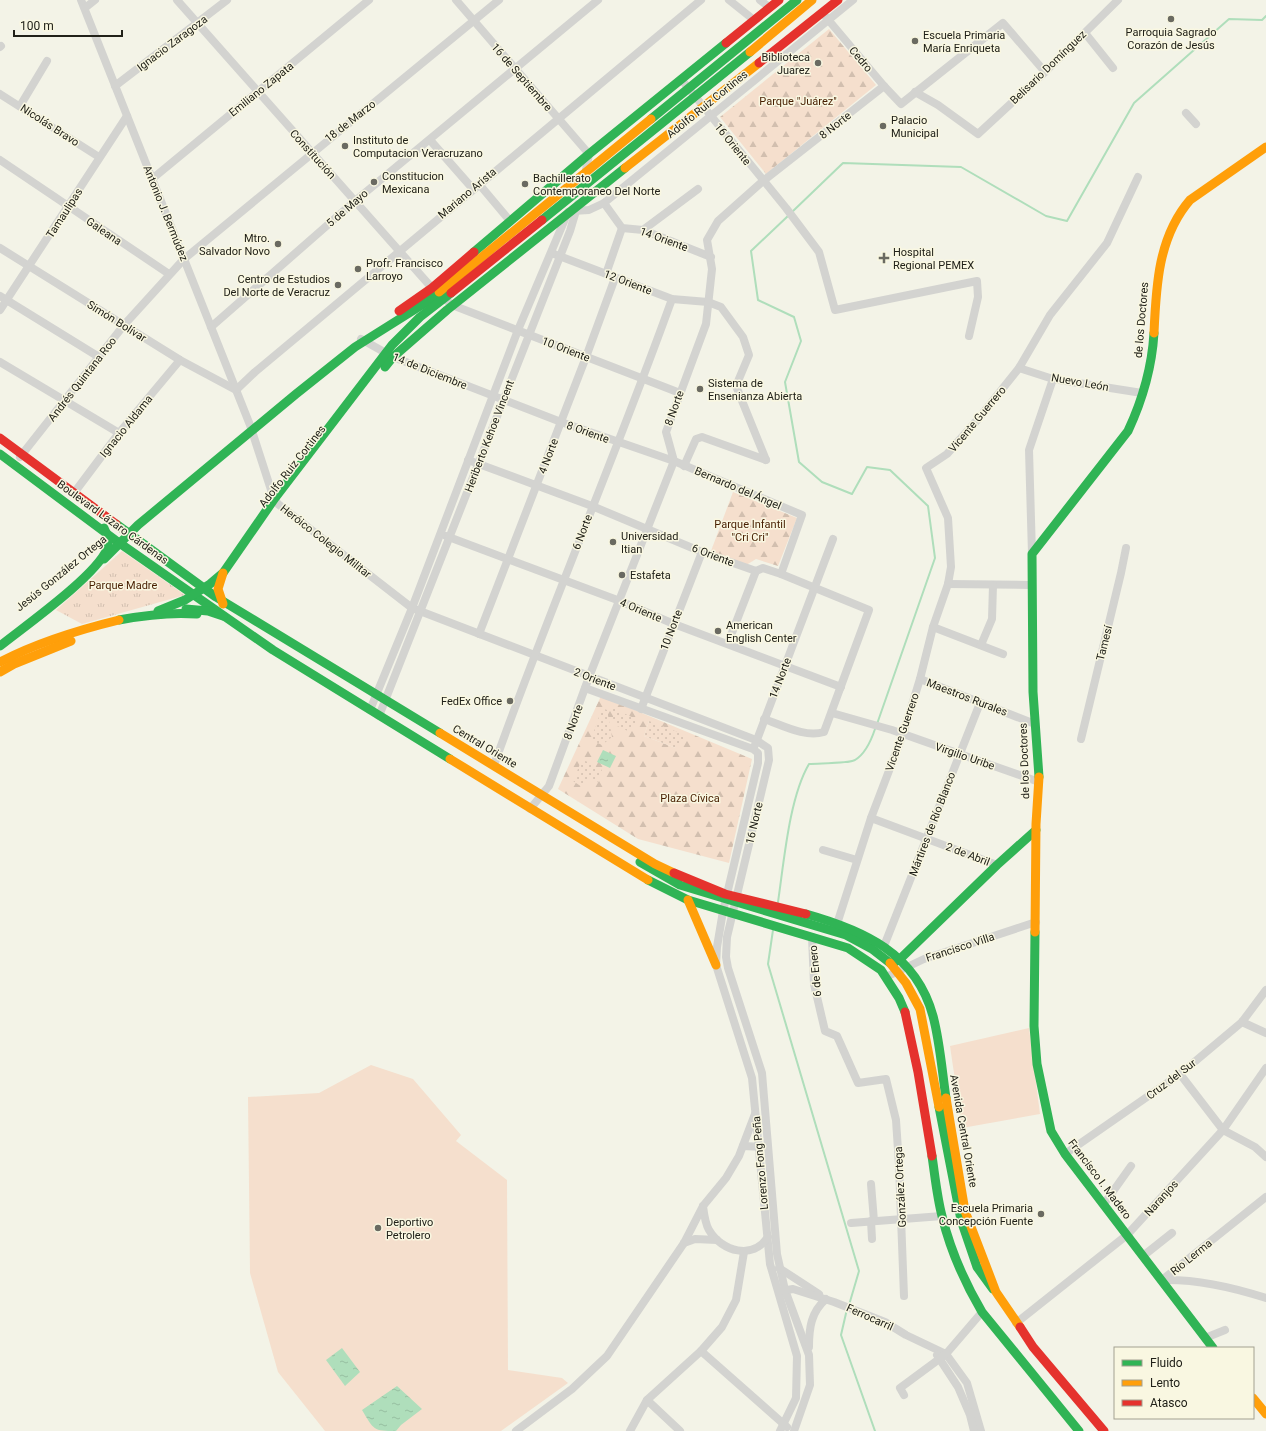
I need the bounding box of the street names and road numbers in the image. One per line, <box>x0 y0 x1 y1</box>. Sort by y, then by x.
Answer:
street label: Ignacio Zaragoza <box>135 13 210 74</box>
street label: Belisario Domínguez <box>1008 27 1089 107</box>
street label: 16 de Septiembre <box>489 41 555 114</box>
street label: Cedro <box>846 44 875 75</box>
street label: Emiliano Zapata <box>226 59 296 119</box>
street label: Adolfo Ruiz Cortines <box>664 68 751 141</box>
street label: 18 de Marzo <box>322 98 378 145</box>
street label: Nicolás Bravo <box>18 102 82 149</box>
street label: 8 Norte <box>817 109 854 142</box>
street label: 16 Oriente <box>712 121 754 168</box>
street label: Constitución <box>287 127 338 182</box>
street label: Antonio J. Bermúdez <box>140 163 191 263</box>
street label: Mariano Arista <box>436 165 499 221</box>
street label: Tamaulipas <box>43 186 86 241</box>
street label: 5 de Mayo <box>324 187 371 230</box>
street label: Galeana <box>83 215 124 248</box>
street label: 14 Oriente <box>638 225 690 254</box>
street label: 12 Oriente <box>602 267 654 298</box>
street label: de los Doctores <box>1132 281 1151 359</box>
street label: Simón Bolívar <box>85 298 149 345</box>
street label: 10 Oriente <box>540 334 592 365</box>
street label: Andrés Quintana Roo <box>45 335 119 424</box>
street label: 14 de Diciembre <box>391 351 469 392</box>
street label: Nuevo León <box>1050 371 1110 394</box>
street label: Heriberto Kehoe Vincent <box>462 378 517 494</box>
street label: Vicente Guerrero <box>946 384 1009 455</box>
street label: 8 Norte <box>662 389 687 428</box>
street label: Ignacio Aldama <box>97 393 155 460</box>
street label: 8 Oriente <box>565 419 611 446</box>
street label: Adolfo Ruiz Cortines <box>256 423 329 510</box>
street label: 4 Norte <box>536 437 561 476</box>
street label: Bernardo del Ángel <box>693 464 783 513</box>
street label: Boulevard Lázaro Cárdenas <box>55 478 171 567</box>
street label: Heróico Colegio Militar <box>278 502 374 581</box>
street label: 6 Norte <box>570 513 595 552</box>
street label: Jesús González Ortega <box>13 533 109 614</box>
street label: 6 Oriente <box>690 541 736 570</box>
street label: 4 Oriente <box>618 596 664 625</box>
street label: 10 Norte <box>658 608 685 652</box>
street label: Tamesí <box>1094 623 1115 662</box>
street label: 14 Norte <box>767 656 794 700</box>
street label: 2 Oriente <box>572 665 618 694</box>
street label: Maestros Rurales <box>925 676 1009 719</box>
street label: Vicente Guerrero <box>883 691 922 773</box>
street label: 8 Norte <box>561 703 586 742</box>
street label: Central Oriente <box>450 722 519 771</box>
street label: de los Doctores <box>1017 722 1032 799</box>
street label: Virgilio Uribe <box>933 740 996 773</box>
street label: Mártires de Río Blanco <box>907 770 958 878</box>
street label: 16 Norte <box>743 801 766 845</box>
street label: 2 de Abril <box>944 840 992 869</box>
street label: Francisco Villa <box>924 930 996 965</box>
street label: 6 de Enero <box>807 945 824 997</box>
street label: Cruz del Sur <box>1144 1056 1199 1102</box>
street label: Avenida Central Oriente <box>947 1074 980 1189</box>
street label: Lorenzo Fong Peña <box>750 1116 771 1210</box>
street label: Francisco I. Madero <box>1065 1137 1134 1222</box>
street label: González Ortega <box>892 1146 909 1228</box>
street label: Naranjos <box>1142 1177 1181 1219</box>
street label: Río Lerma <box>1168 1237 1215 1278</box>
street label: Ferrocarril <box>844 1301 895 1334</box>

